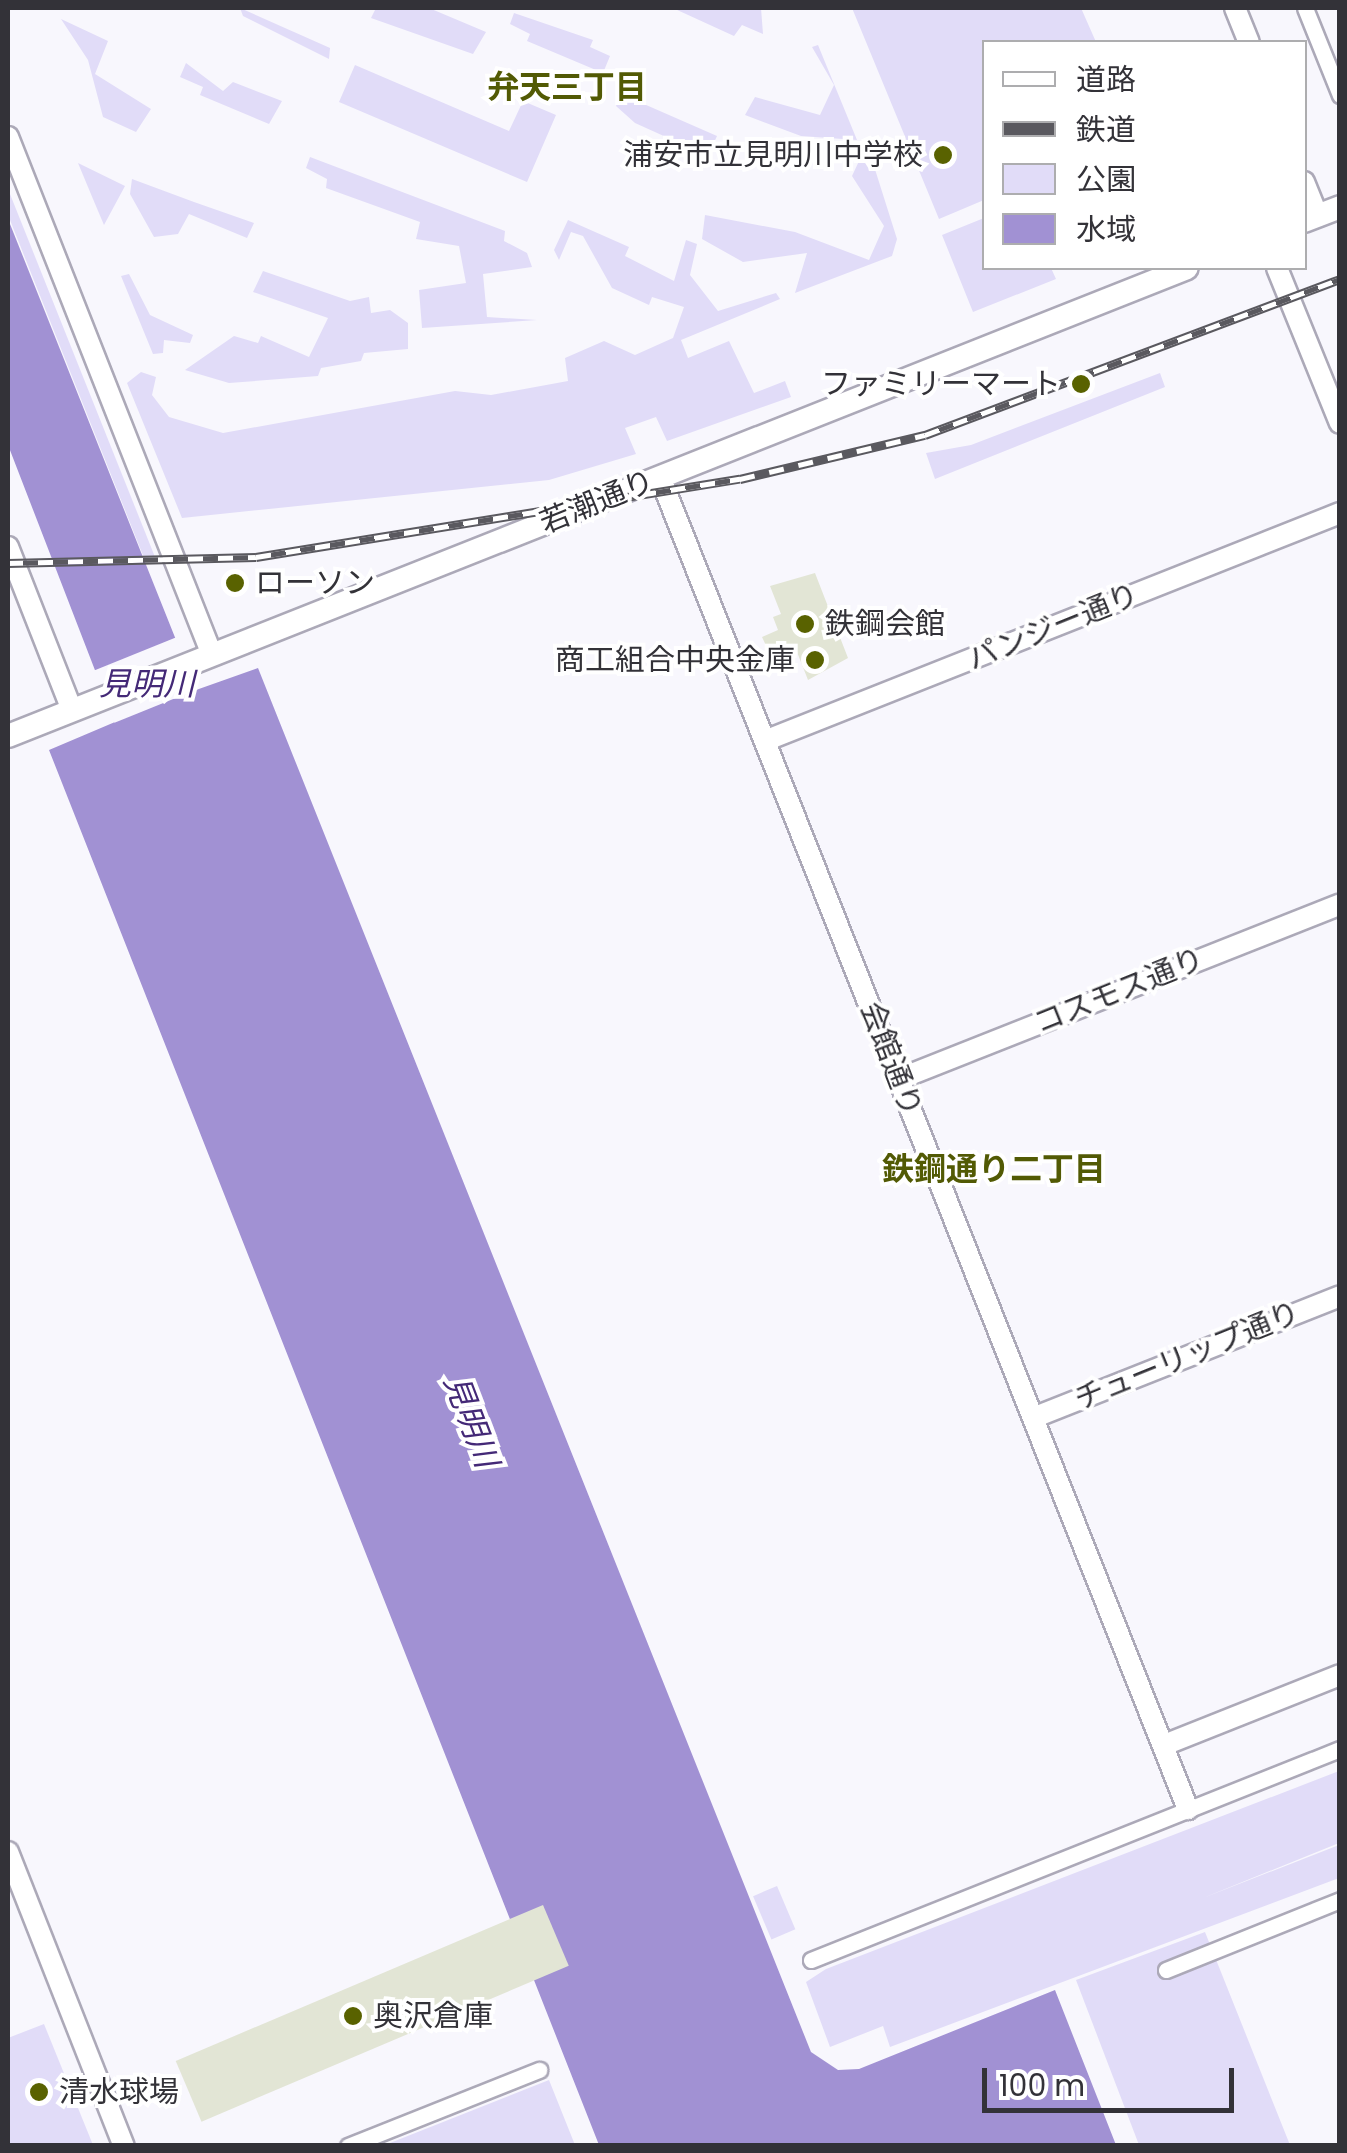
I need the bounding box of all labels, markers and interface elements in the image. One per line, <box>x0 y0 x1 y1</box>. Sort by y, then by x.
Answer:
legend <box>982 40 1307 270</box>
text: 道路 <box>1076 58 1136 101</box>
district label: 弁天三丁目 <box>487 68 647 106</box>
text: 鉄道 <box>1076 108 1136 151</box>
place label: 浦安市立見明川中学校 <box>623 137 923 173</box>
marker: 浦安市立見明川中学校 <box>932 144 954 166</box>
text: 公園 <box>1076 158 1136 201</box>
text: 水域 <box>1076 208 1136 251</box>
place label: ファミリーマート <box>821 366 1061 402</box>
marker: ファミリーマート <box>1070 373 1092 395</box>
street label: 若潮通り <box>535 463 659 541</box>
place label: ローソン <box>255 565 375 601</box>
marker: ローソン <box>224 572 246 594</box>
street label: パンジー通り <box>963 577 1143 677</box>
place label: 鉄鋼会館 <box>825 606 945 642</box>
marker: 鉄鋼会館 <box>794 613 816 635</box>
place label: 商工組合中央金庫 <box>555 642 795 678</box>
marker: 商工組合中央金庫 <box>804 649 826 671</box>
water label: 見明川 <box>99 665 195 703</box>
street label: コスモス通り <box>1029 941 1209 1041</box>
street label: 会館通り <box>853 997 929 1121</box>
district label: 鉄鋼通り二丁目 <box>882 1150 1106 1188</box>
street label: チューリップ通り <box>1069 1294 1305 1418</box>
water label: 見明川 <box>436 1369 506 1473</box>
place label: 奥沢倉庫 <box>373 1998 493 2034</box>
marker: 奥沢倉庫 <box>342 2005 364 2027</box>
scale bar <box>987 2048 1240 2110</box>
text: 100 m <box>999 2064 1085 2107</box>
place label: 清水球場 <box>59 2074 179 2110</box>
marker: 清水球場 <box>28 2081 50 2103</box>

